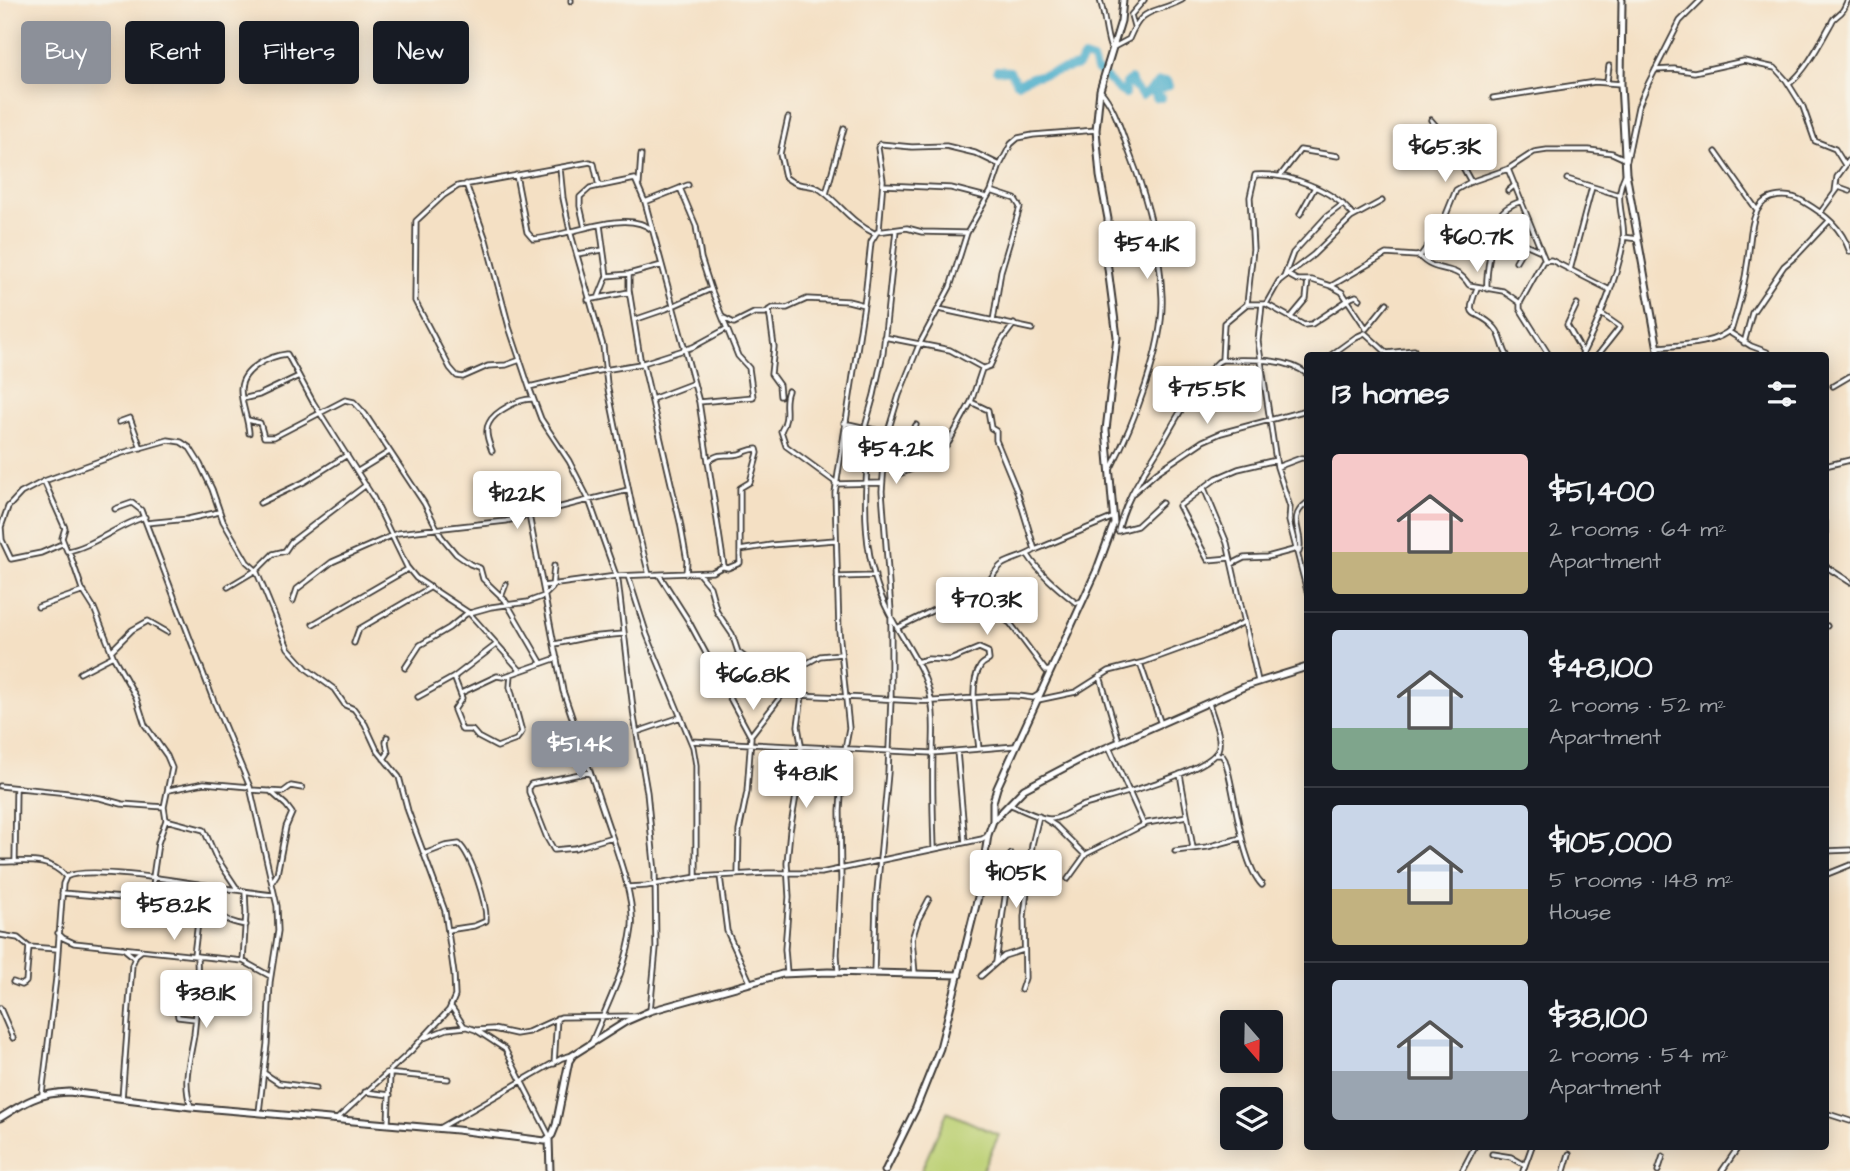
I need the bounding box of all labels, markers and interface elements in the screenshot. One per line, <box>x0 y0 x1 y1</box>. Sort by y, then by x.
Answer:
chip: Buy <box>21 21 111 84</box>
chip: Rent <box>125 21 225 84</box>
chip: Filters <box>239 21 359 84</box>
chip: New <box>373 21 469 84</box>
pin: $65.3K <box>1388 124 1502 184</box>
text: $65.3K <box>1409 131 1481 163</box>
pin: $60.7K <box>1420 215 1534 274</box>
text: $60.7K <box>1440 221 1514 253</box>
pin: $54.1K <box>1090 222 1204 281</box>
text: $54.1K <box>1115 228 1179 260</box>
pin: $75.5K <box>1150 366 1264 426</box>
text: $75.5K <box>1169 373 1245 405</box>
text: 13 homes <box>1332 373 1449 415</box>
icon: filters <box>1763 375 1801 413</box>
pin: $54.2K <box>839 426 953 486</box>
text: $54.2K <box>858 433 934 465</box>
text: $51,400 <box>1549 471 1654 513</box>
pin: $122K <box>468 472 566 531</box>
text: $122K <box>489 478 545 510</box>
icon: home <box>1388 482 1472 566</box>
text: 2 rooms · 64 m² <box>1549 513 1727 545</box>
text: Apartment <box>1549 545 1661 577</box>
pin: $70.3K <box>930 578 1044 637</box>
text: $70.3K <box>952 584 1022 616</box>
text: $48,100 <box>1549 647 1653 689</box>
pin: $66.8K <box>696 652 810 712</box>
icon: home <box>1388 658 1472 742</box>
text: $66.8K <box>716 659 790 691</box>
text: 2 rooms · 52 m² <box>1549 689 1726 721</box>
text: Apartment <box>1549 721 1661 753</box>
pin: $51.4K <box>523 722 637 781</box>
text: $51.4K <box>548 728 612 760</box>
pin: $48.1K <box>749 750 863 810</box>
text: $48.1K <box>774 757 838 789</box>
text: $105,000 <box>1549 822 1672 864</box>
icon: home <box>1388 833 1472 917</box>
pin: $105K <box>967 850 1065 910</box>
text: $105K <box>986 857 1046 889</box>
text: 5 rooms · 148 m² <box>1549 864 1733 896</box>
pin: $58.2K <box>117 883 231 942</box>
text: $58.2K <box>137 889 211 921</box>
text: House <box>1549 896 1612 928</box>
pin: $38.1K <box>149 970 263 1030</box>
text: $38.1K <box>176 977 236 1009</box>
text: $38,100 <box>1549 997 1647 1039</box>
icon: home <box>1388 1008 1472 1092</box>
north arrow <box>1220 1010 1283 1073</box>
map controls <box>1220 1010 1283 1150</box>
text: 2 rooms · 54 m² <box>1549 1039 1729 1071</box>
text: Apartment <box>1549 1071 1661 1103</box>
button: layers <box>1220 1087 1283 1150</box>

